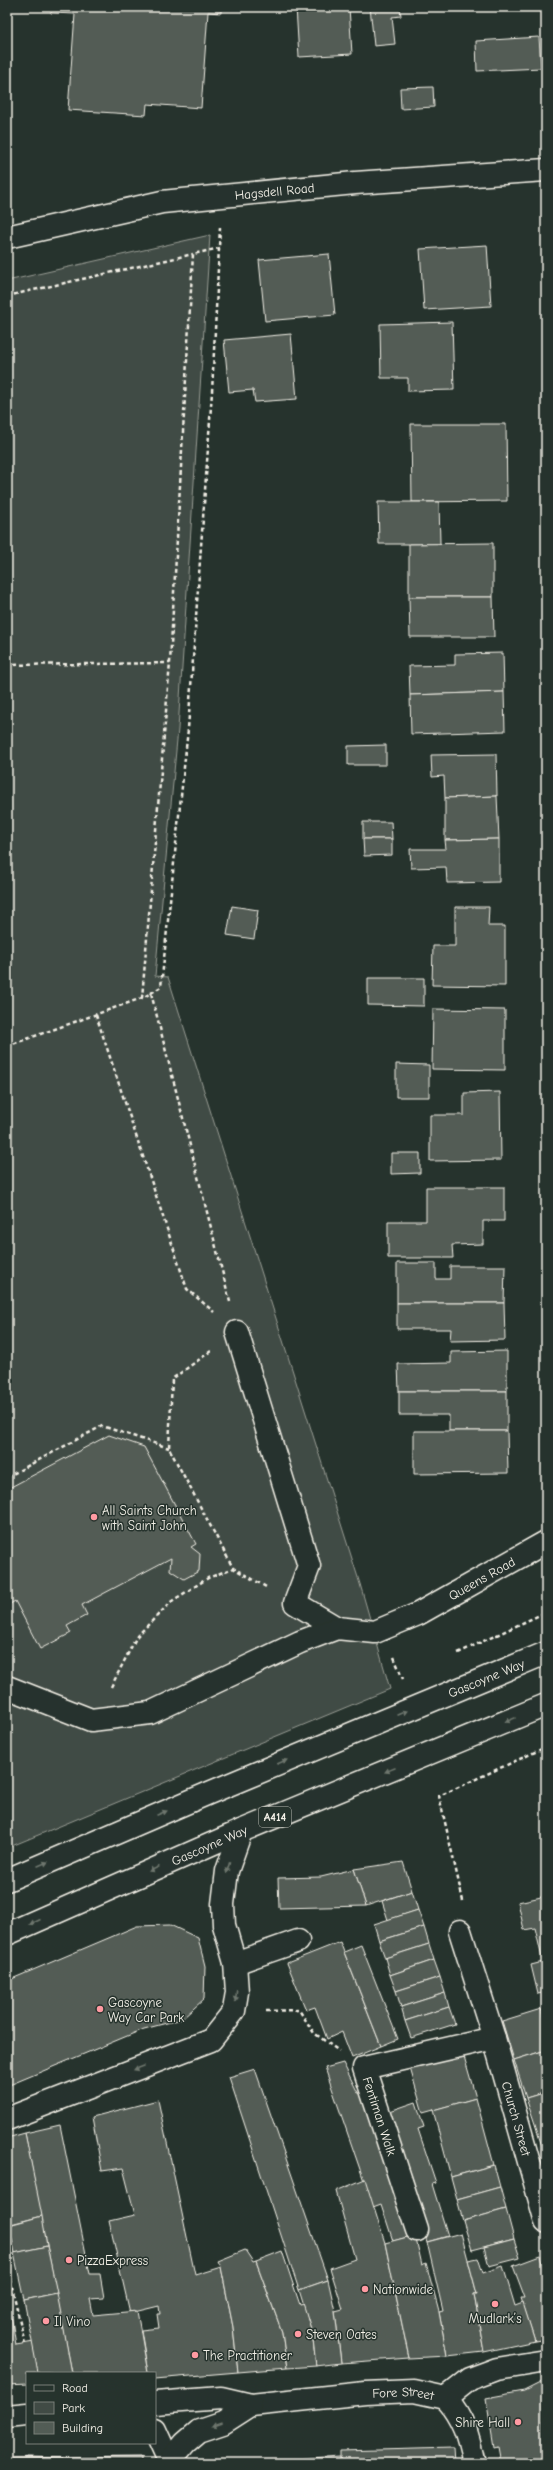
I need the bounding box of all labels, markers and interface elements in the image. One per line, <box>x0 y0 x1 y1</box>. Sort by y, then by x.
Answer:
street label: Hagsdell Road <box>234 180 315 203</box>
place label: All Saints Church with Saint John <box>102 1503 197 1533</box>
marker: All Saints Church with Saint John <box>89 1512 99 1522</box>
street label: Queens Road <box>446 1554 518 1603</box>
street label: Gascoyne Way <box>446 1656 527 1701</box>
one-way arrow <box>397 1709 409 1715</box>
one-way arrow <box>504 1717 515 1723</box>
one-way arrow <box>276 1759 288 1766</box>
one-way arrow <box>383 1767 395 1773</box>
road number: A414 <box>259 1807 291 1827</box>
one-way arrow <box>157 1810 168 1816</box>
street label: Gascoyne Way <box>169 1822 250 1869</box>
one-way arrow <box>37 1861 49 1867</box>
one-way arrow <box>225 1862 231 1874</box>
one-way arrow <box>148 1866 160 1872</box>
one-way arrow <box>29 1919 41 1925</box>
one-way arrow <box>233 1989 239 2002</box>
place label: Gascoyne Way Car Park <box>108 1995 185 2025</box>
marker: Gascoyne Way Car Park <box>95 2004 105 2014</box>
one-way arrow <box>132 2065 144 2071</box>
street label: Fentiman Walk <box>360 2075 400 2158</box>
street label: Church Street <box>499 2080 534 2159</box>
place label: PizzaExpress <box>77 2253 148 2268</box>
marker: PizzaExpress <box>64 2255 74 2265</box>
place label: Nationwide <box>373 2282 434 2297</box>
marker: Nationwide <box>360 2284 370 2294</box>
marker: Mudlark’s <box>490 2299 500 2309</box>
place label: Mudlark’s <box>468 2311 522 2326</box>
place label: Il Vino <box>54 2314 90 2329</box>
marker: Il Vino <box>41 2316 51 2326</box>
place label: Steven Oates <box>306 2327 377 2342</box>
marker: Steven Oates <box>293 2329 303 2339</box>
place label: The Practitioner <box>203 2348 293 2363</box>
marker: The Practitioner <box>190 2350 200 2360</box>
legend <box>26 2372 156 2444</box>
text: Road <box>62 2381 88 2395</box>
street label: Fore Street <box>372 2384 437 2403</box>
text: Park <box>62 2401 85 2415</box>
place label: Shire Hall <box>455 2415 510 2430</box>
marker: Shire Hall <box>513 2417 523 2427</box>
text: Building <box>62 2421 103 2435</box>
one-way arrow <box>211 2422 223 2428</box>

